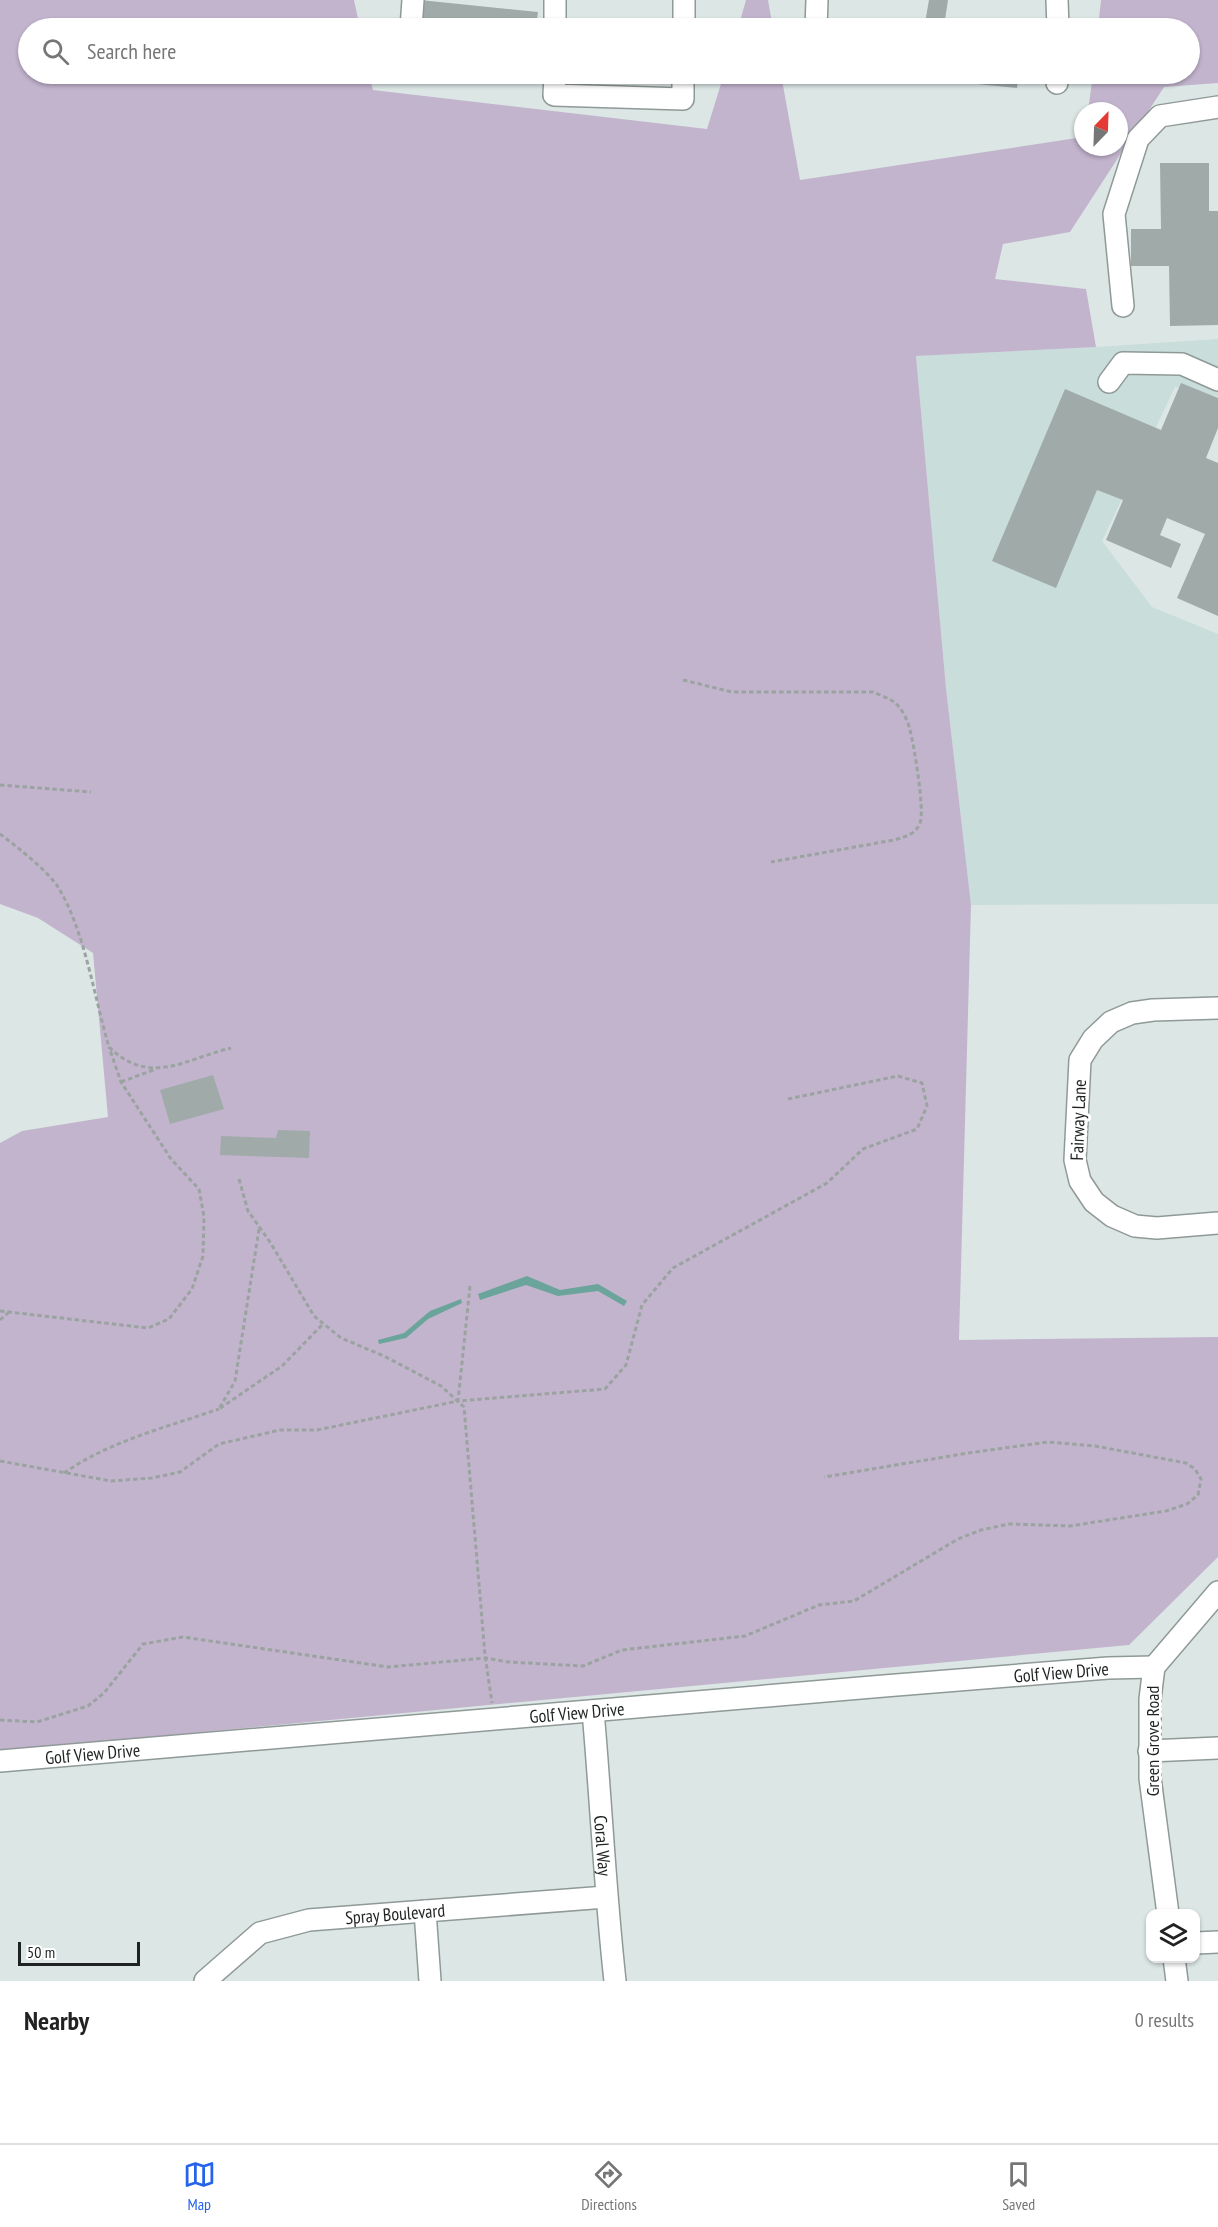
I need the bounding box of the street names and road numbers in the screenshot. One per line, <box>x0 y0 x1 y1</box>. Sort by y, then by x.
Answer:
street label: Fairway Lane <box>1065 1079 1091 1161</box>
street label: Golf View Drive <box>1013 1656 1110 1687</box>
street label: Green Grove Road <box>1141 1686 1164 1796</box>
street label: Golf View Drive <box>529 1697 625 1728</box>
street label: Golf View Drive <box>44 1738 141 1769</box>
street label: Coral Way <box>590 1814 617 1877</box>
street label: Spray Boulevard <box>344 1898 446 1929</box>

